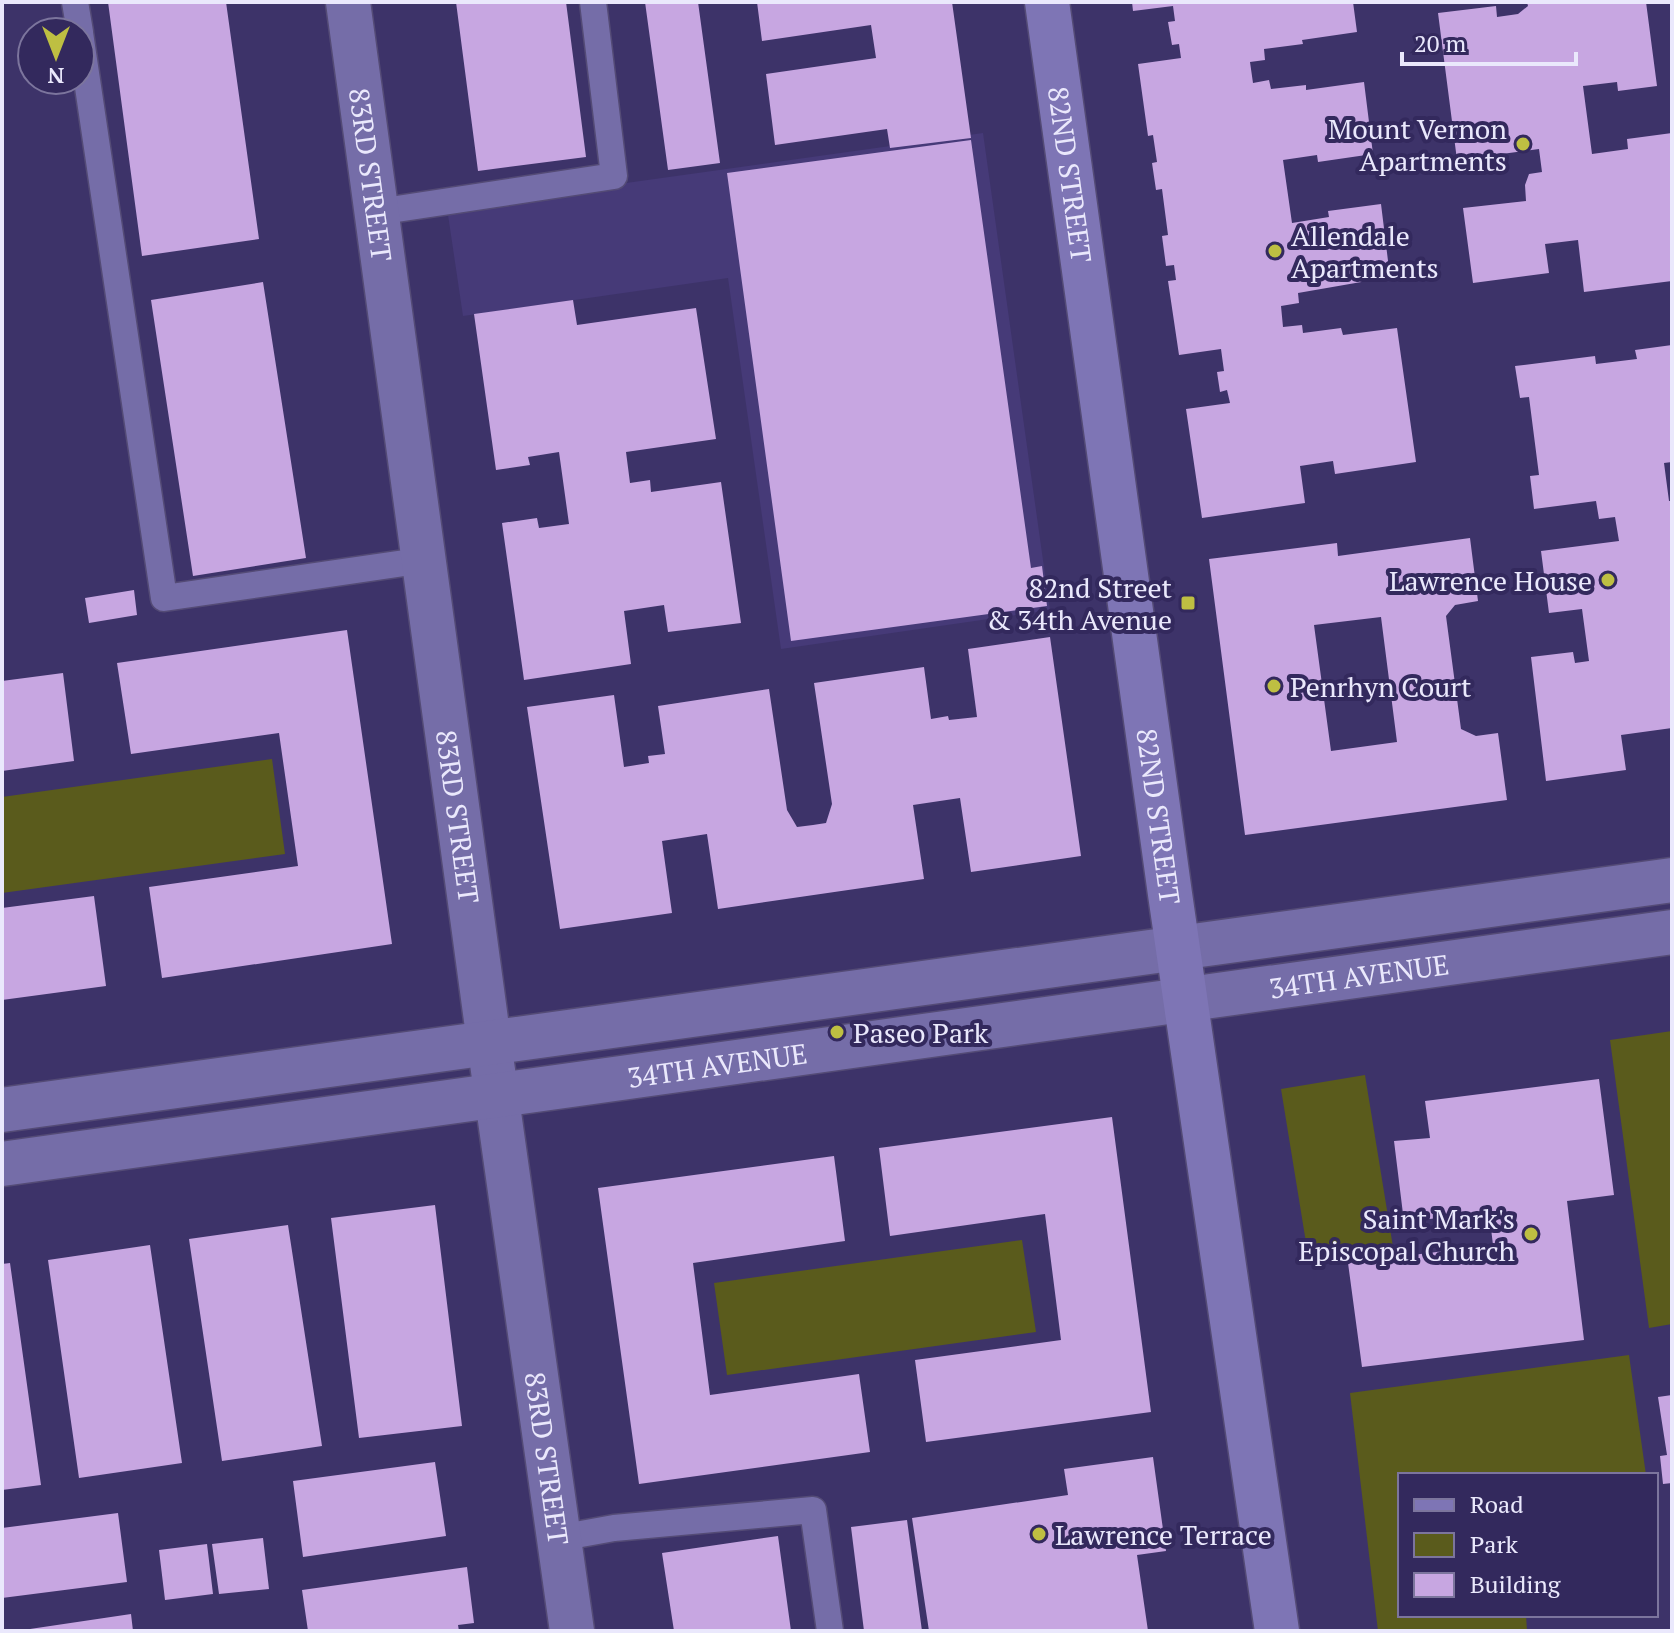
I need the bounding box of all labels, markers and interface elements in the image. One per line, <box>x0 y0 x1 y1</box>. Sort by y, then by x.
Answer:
north arrow <box>16 16 96 96</box>
scale bar <box>1402 16 1576 66</box>
text: 20 m <box>1414 27 1466 59</box>
text: N <box>47 62 64 91</box>
street label: 82ND STREET <box>1040 84 1101 265</box>
street label: 83RD STREET <box>341 85 401 263</box>
place label: Mount Vernon Apartments <box>1328 110 1507 179</box>
marker: Mount Vernon Apartments <box>1514 135 1532 153</box>
place label: Allendale Apartments <box>1291 217 1439 286</box>
marker: Allendale Apartments <box>1266 242 1284 260</box>
place label: Lawrence House <box>1389 562 1592 599</box>
place label: 82nd Street & 34th Avenue <box>986 569 1173 638</box>
marker: Lawrence House <box>1599 571 1617 589</box>
marker: 82nd Street & 34th Avenue <box>1179 594 1197 612</box>
place label: Penrhyn Court <box>1290 668 1472 705</box>
marker: Penrhyn Court <box>1265 677 1283 695</box>
street label: 82ND STREET <box>1129 726 1190 907</box>
street label: 83RD STREET <box>428 728 488 905</box>
street label: 34TH AVENUE <box>1267 945 1451 1006</box>
place label: Paseo Park <box>853 1014 989 1051</box>
marker: Paseo Park <box>828 1023 846 1041</box>
street label: 34TH AVENUE <box>625 1034 809 1095</box>
place label: Saint Mark's Episcopal Church <box>1298 1200 1515 1269</box>
marker: Saint Mark's Episcopal Church <box>1522 1225 1540 1243</box>
street label: 83RD STREET <box>517 1369 578 1547</box>
legend <box>1398 1473 1658 1617</box>
text: Road <box>1470 1488 1524 1520</box>
place label: Lawrence Terrace <box>1055 1516 1272 1553</box>
marker: Lawrence Terrace <box>1030 1525 1048 1543</box>
text: Park <box>1470 1528 1519 1560</box>
text: Building <box>1470 1568 1561 1600</box>

